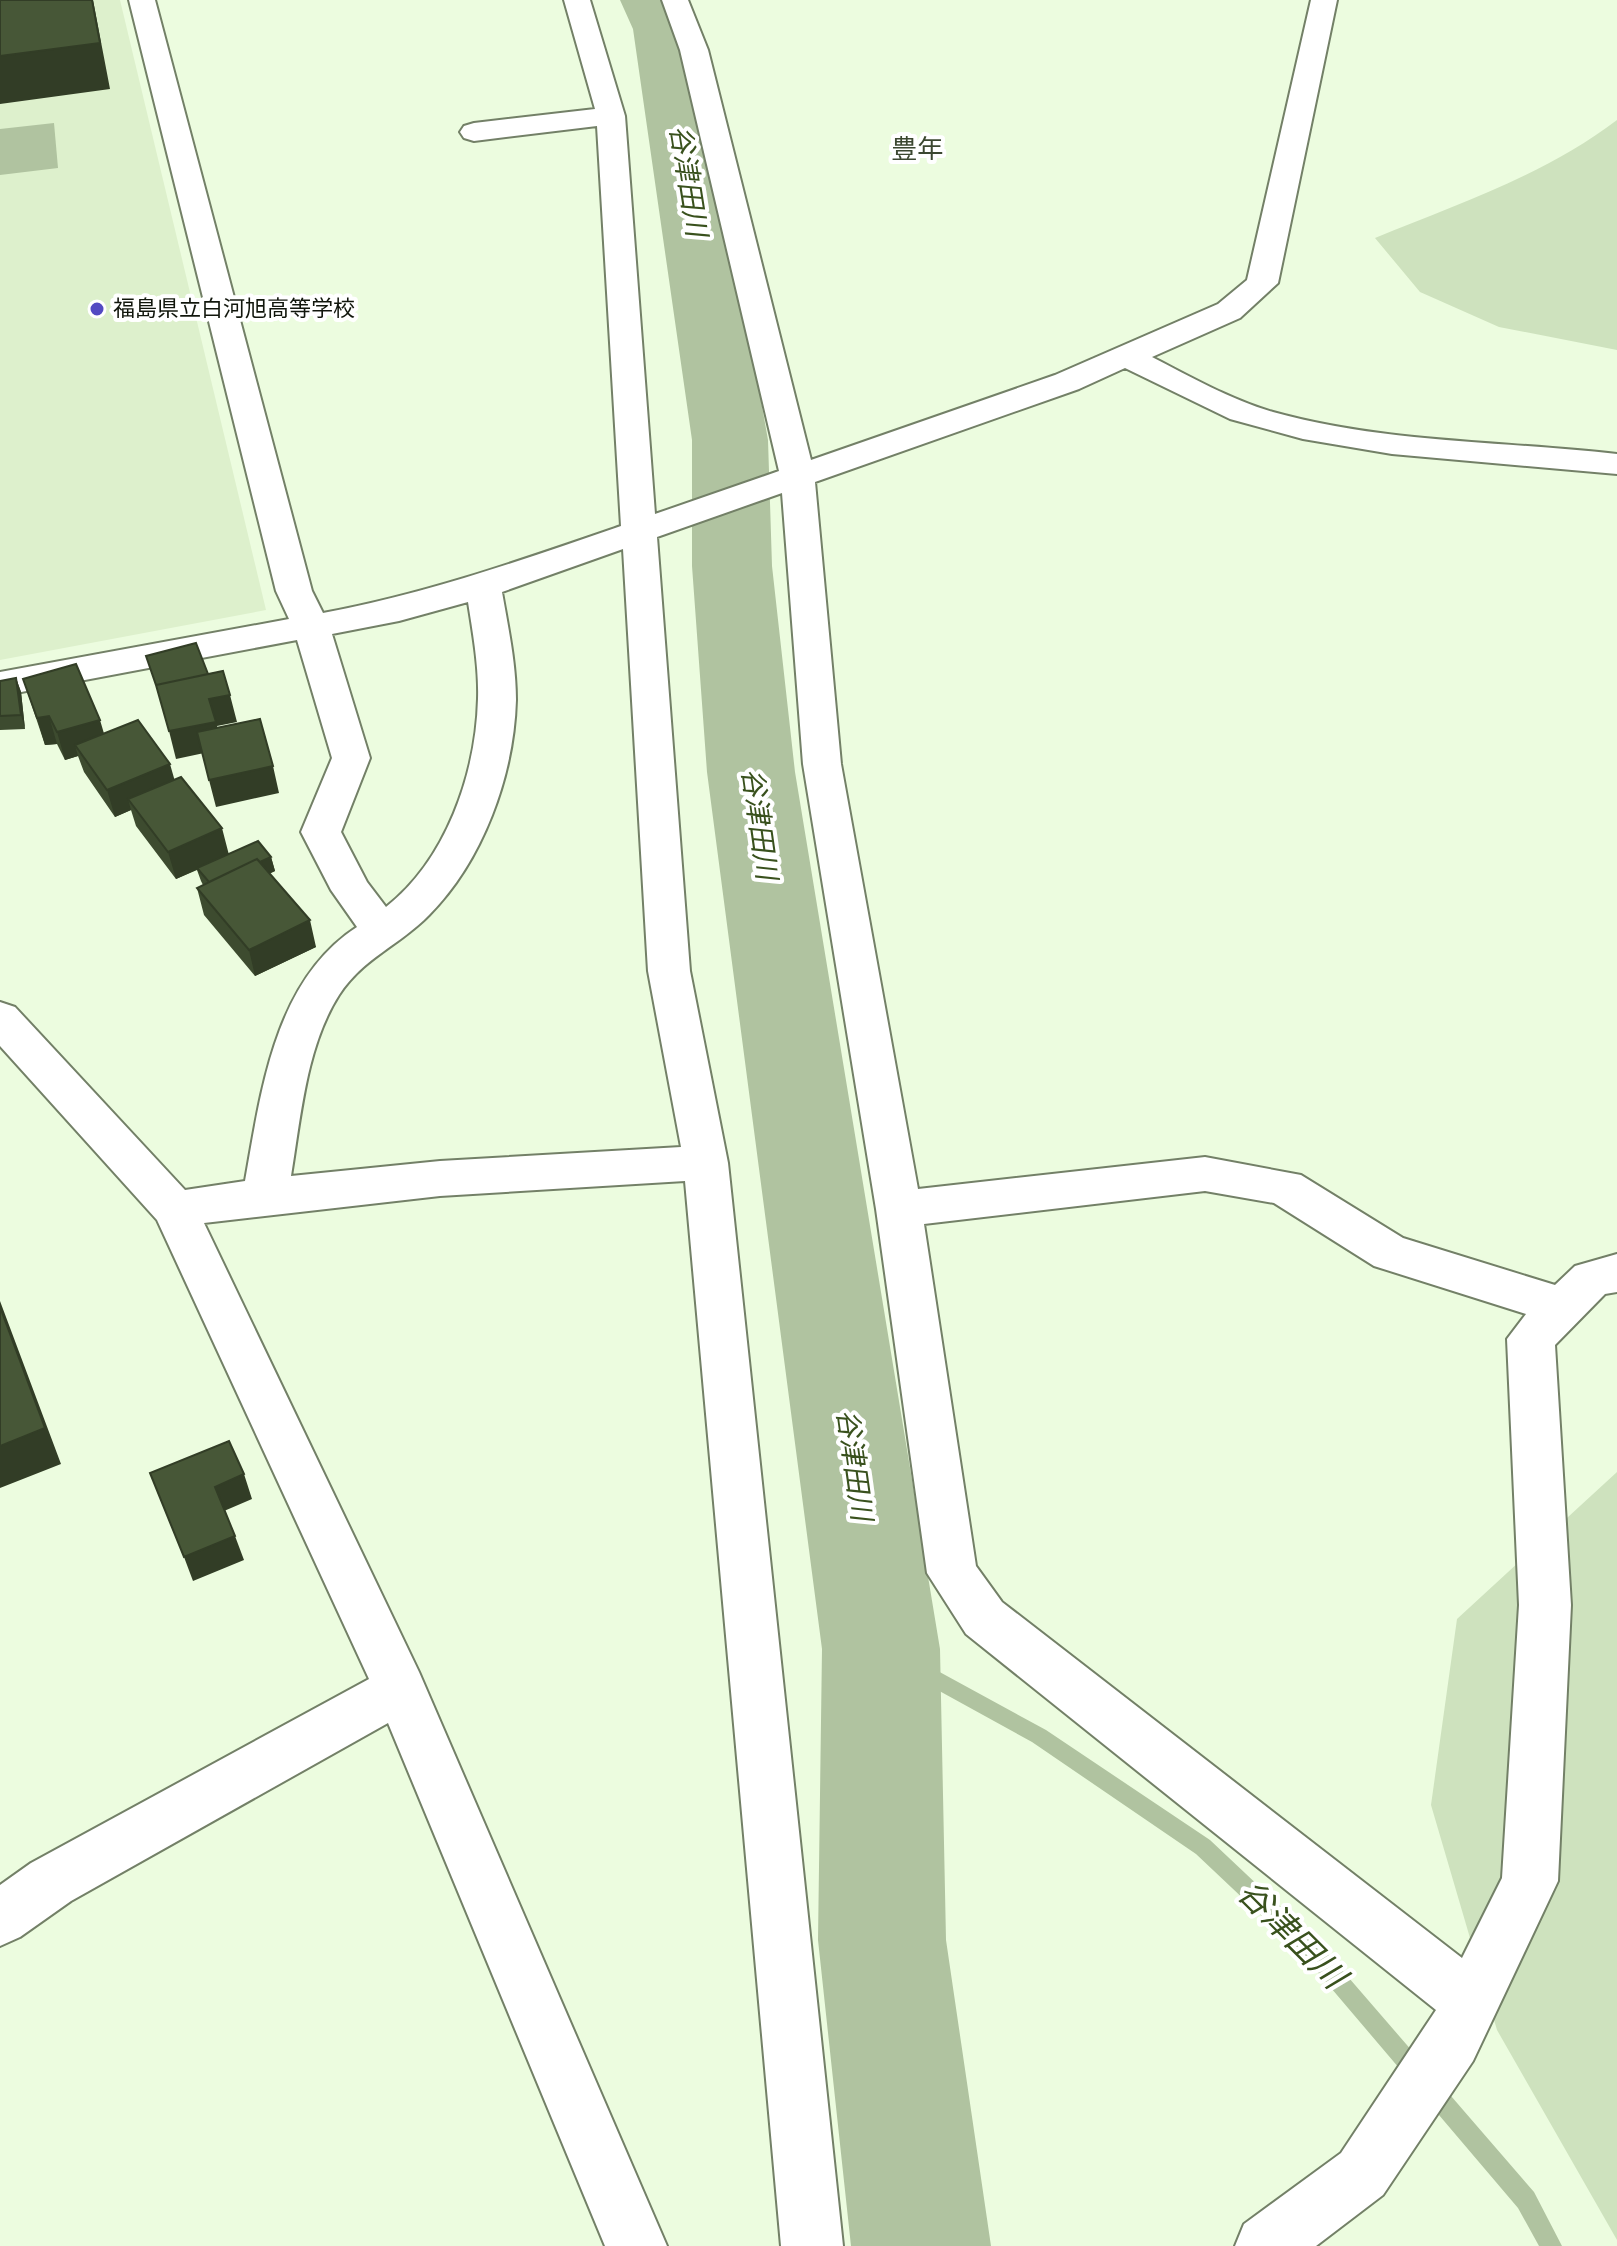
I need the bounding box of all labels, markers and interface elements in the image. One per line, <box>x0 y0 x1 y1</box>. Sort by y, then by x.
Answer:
water label: 谷津田川 <box>659 123 717 242</box>
district label: 豊年 <box>891 131 943 168</box>
place label: 福島県立白河旭高等学校 <box>113 293 355 325</box>
marker: 福島県立白河旭高等学校 <box>88 300 106 318</box>
water label: 谷津田川 <box>731 766 787 885</box>
water label: 谷津田川 <box>826 1407 882 1526</box>
water label: 谷津田川 <box>1226 1870 1359 2003</box>

